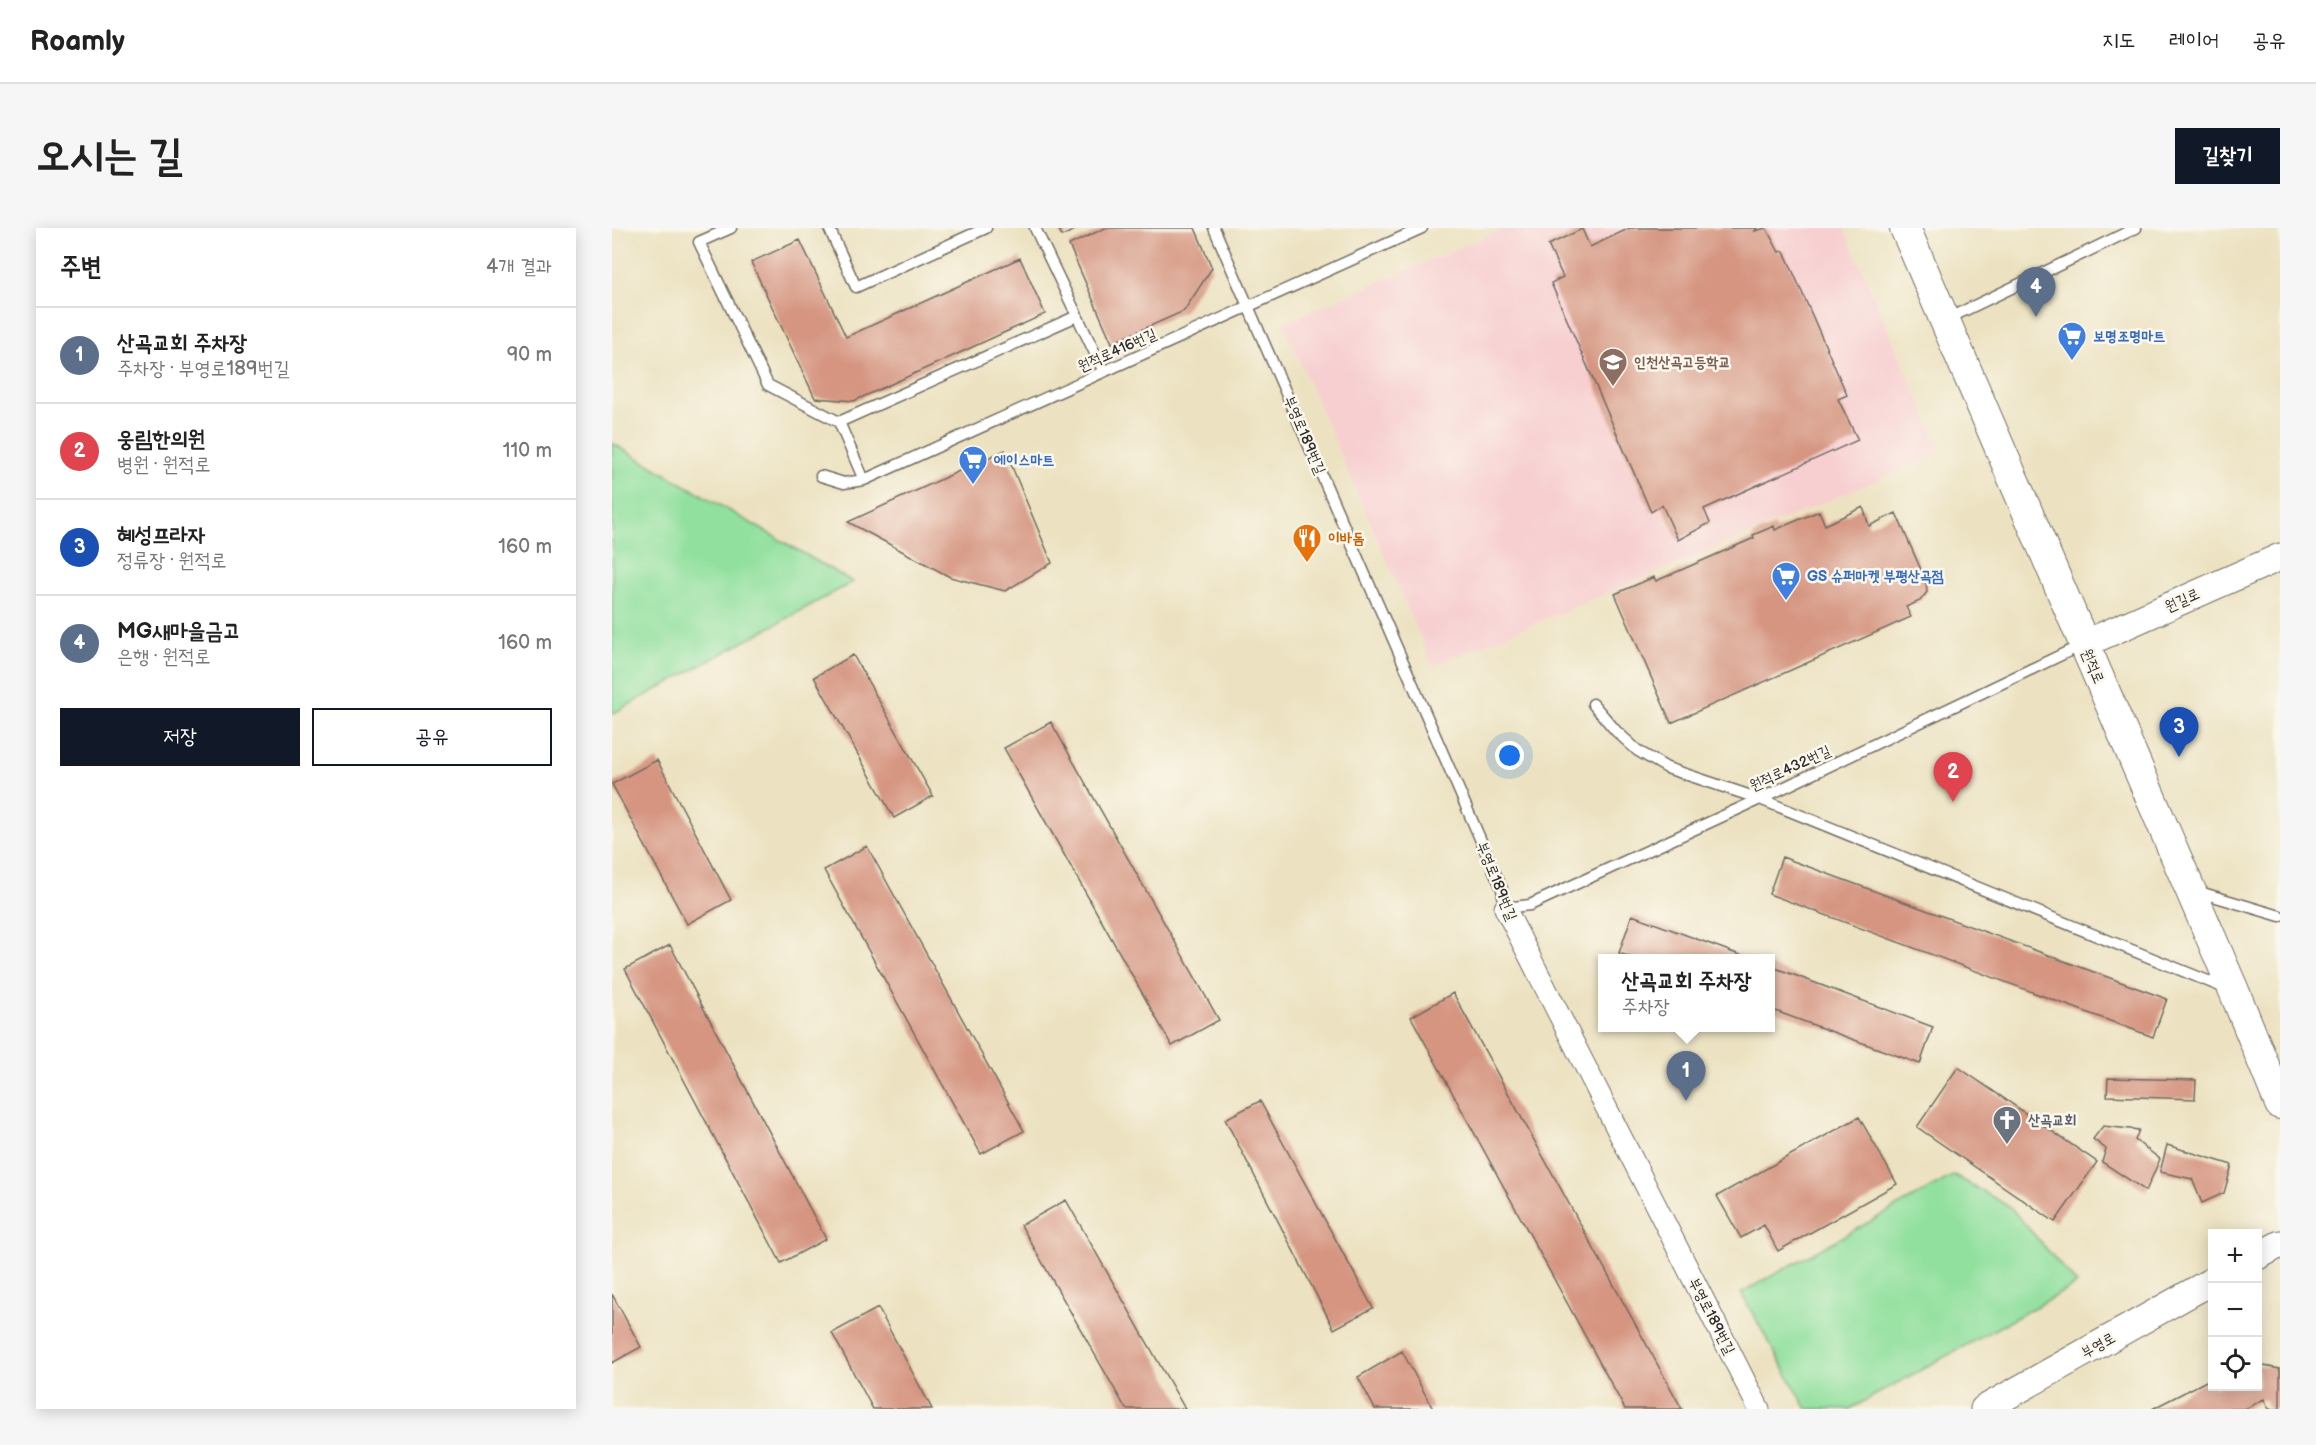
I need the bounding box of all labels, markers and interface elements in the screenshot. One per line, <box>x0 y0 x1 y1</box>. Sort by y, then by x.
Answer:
text: Roamly <box>30 25 125 58</box>
text: 지도 <box>2102 28 2136 53</box>
text: 레이어 <box>2169 28 2219 53</box>
text: 공유 <box>2252 28 2286 53</box>
button: 길찾기 <box>2175 128 2280 184</box>
text: 오시는 길 <box>36 131 183 182</box>
text: 주변 <box>60 252 102 283</box>
text: 4개 결과 <box>486 255 552 279</box>
pin: 4 <box>2016 268 2056 317</box>
supermarket icon: 보명조명마트 <box>2056 320 2088 362</box>
street label: 원적로416번길 <box>1075 325 1160 376</box>
place label: 보명조명마트 <box>2093 327 2165 346</box>
text: 산곡교회 주차장 <box>117 330 247 357</box>
text: 1 <box>75 343 84 367</box>
text: 90 m <box>507 343 552 367</box>
school or university icon: 인천산곡고등학교 <box>1597 346 1629 388</box>
place label: 인천산곡고등학교 <box>1634 353 1731 372</box>
text: 주차장 · 부영로189번길 <box>117 357 290 381</box>
street label: 부영로189번길 <box>1279 393 1330 477</box>
text: 웅림한의원 <box>117 426 206 453</box>
text: 2 <box>74 439 85 463</box>
text: 110 m <box>503 439 552 463</box>
supermarket icon: 에이스마트 <box>957 444 989 486</box>
place label: 에이스마트 <box>993 451 1054 470</box>
text: 병원 · 원적로 <box>117 453 211 477</box>
text: 혜성프라자 <box>117 522 206 549</box>
restaurant icon: 이바돔 <box>1291 522 1323 564</box>
place label: 이바돔 <box>1328 529 1364 548</box>
text: 3 <box>74 535 85 559</box>
text: 160 m <box>498 535 552 559</box>
text: 정류장 · 원적로 <box>117 549 227 573</box>
supermarket icon: GS 슈퍼마켓 부평산곡점 <box>1770 560 1802 602</box>
place label: GS 슈퍼마켓 부평산곡점 <box>1807 567 1944 586</box>
street label: 원길로 <box>2162 584 2203 617</box>
text: MG새마을금고 <box>117 618 241 645</box>
text: 4 <box>74 631 85 655</box>
text: 160 m <box>498 631 552 655</box>
text: 은행 · 원적로 <box>117 645 211 669</box>
street label: 원적로 <box>2077 646 2108 687</box>
button: 저장 <box>60 708 300 766</box>
button: 공유 <box>312 708 552 766</box>
pin: 3 <box>2160 708 2198 757</box>
your location <box>1495 741 1524 770</box>
street label: 원적로432번길 <box>1747 741 1834 796</box>
pin: 2 <box>1934 752 1972 802</box>
street label: 부영로189번길 <box>1472 839 1521 923</box>
popup <box>1598 954 1775 1032</box>
text: 산곡교회 주차장 <box>1622 968 1751 995</box>
text: 주차장 <box>1622 995 1670 1019</box>
pin: 1 <box>1666 1052 1706 1101</box>
church icon: 산곡교회 <box>1991 1104 2023 1146</box>
place label: 산곡교회 <box>2028 1111 2076 1130</box>
map controls <box>2208 1229 2262 1391</box>
button: + <box>2208 1229 2262 1283</box>
street label: 부영로189번길 <box>1684 1275 1739 1358</box>
button: − <box>2208 1283 2262 1337</box>
street label: 부영로 <box>2078 1328 2119 1363</box>
button: locate <box>2208 1337 2262 1391</box>

